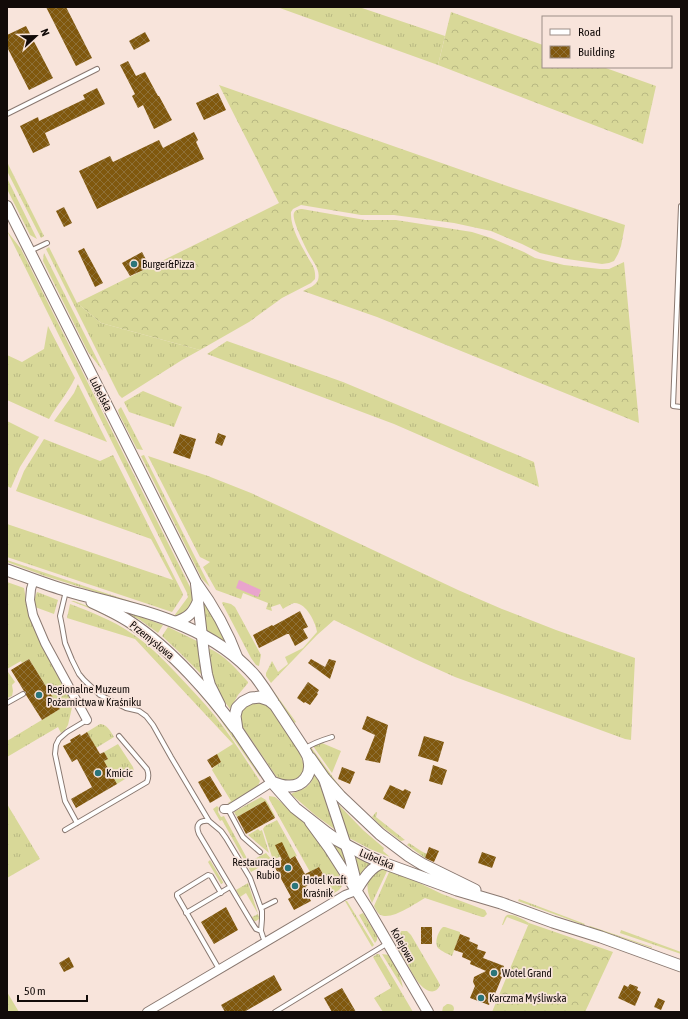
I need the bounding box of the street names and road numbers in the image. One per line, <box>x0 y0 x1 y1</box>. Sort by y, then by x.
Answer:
street label: Lubelska <box>87 375 115 413</box>
street label: Przemysłowa <box>128 619 176 661</box>
street label: Lubelska <box>358 846 396 872</box>
street label: Kolejowa <box>388 926 418 964</box>

